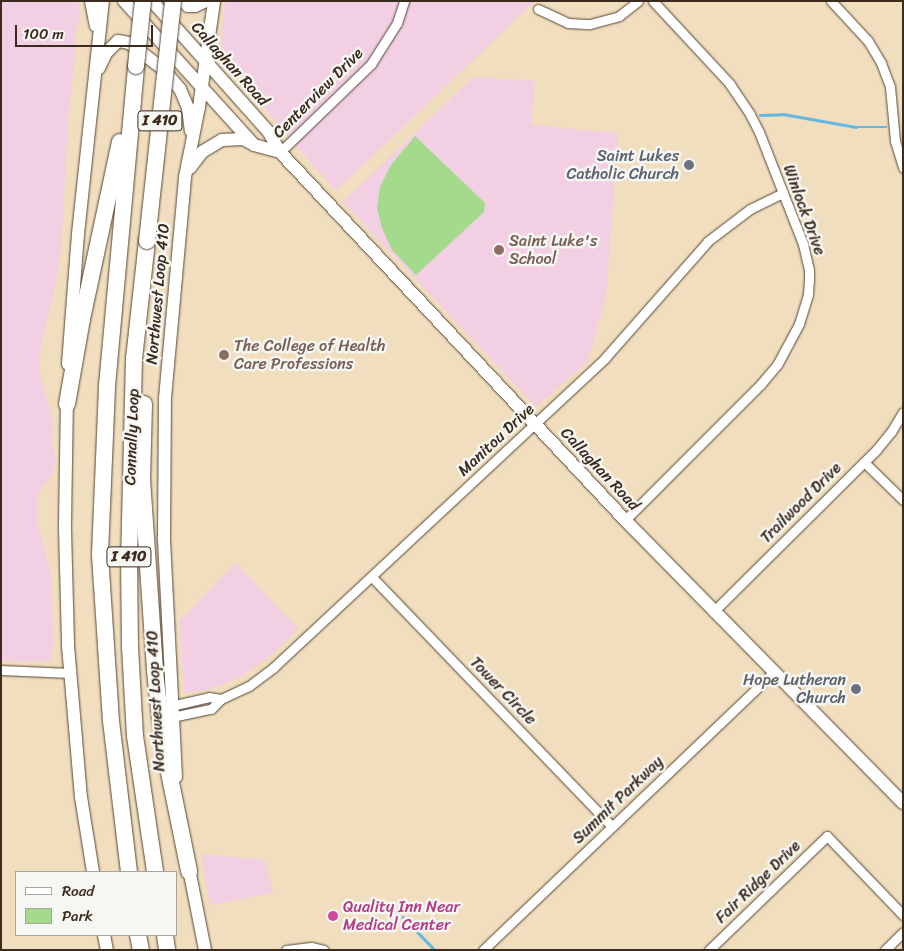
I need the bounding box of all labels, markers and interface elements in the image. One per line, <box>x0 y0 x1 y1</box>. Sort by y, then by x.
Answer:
scale bar <box>18 15 155 47</box>
street label: Callaghan Road <box>187 18 273 110</box>
text: 100 m <box>23 21 64 47</box>
street label: Centerview Drive <box>269 44 367 142</box>
road number: I 410 <box>136 108 184 134</box>
place label: Saint Lukes Catholic Church <box>566 146 679 184</box>
marker: Saint Lukes Catholic Church <box>683 159 695 171</box>
street label: Winlock Drive <box>779 162 829 258</box>
street label: Northwest Loop 410 <box>142 223 174 365</box>
place label: Saint Luke's School <box>509 231 597 269</box>
marker: Saint Luke's School <box>493 244 505 256</box>
place label: The College of Health Care Professions <box>234 336 386 374</box>
marker: The College of Health Care Professions <box>218 349 230 361</box>
street label: Connally Loop <box>121 388 143 486</box>
street label: Manitou Drive <box>454 400 538 480</box>
street label: Callaghan Road <box>557 423 643 515</box>
street label: Trailwood Drive <box>756 458 846 548</box>
road number: I 410 <box>105 544 153 570</box>
street label: Northwest Loop 410 <box>143 630 169 772</box>
street label: Tower Circle <box>466 653 540 729</box>
place label: Hope Lutheran Church <box>743 670 846 708</box>
marker: Hope Lutheran Church <box>850 683 862 695</box>
street label: Summit Parkway <box>569 752 667 848</box>
street label: Fair Ridge Drive <box>711 836 805 928</box>
legend <box>15 871 178 936</box>
text: Road <box>62 878 94 904</box>
place label: Quality Inn Near Medical Center <box>343 897 460 935</box>
text: Park <box>62 903 93 929</box>
marker: Quality Inn Near Medical Center <box>327 910 339 922</box>

